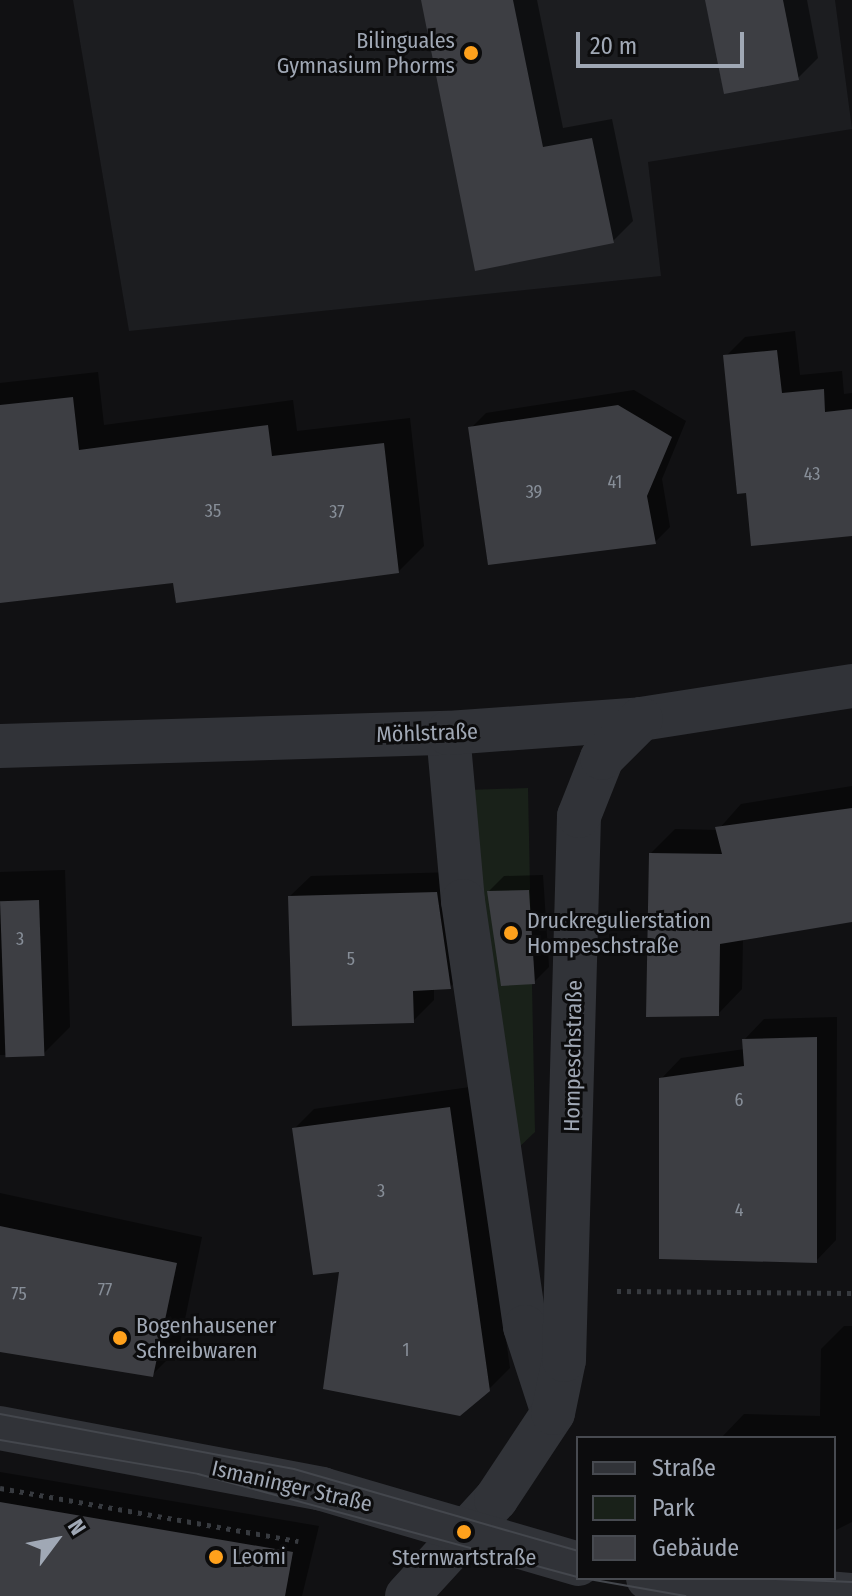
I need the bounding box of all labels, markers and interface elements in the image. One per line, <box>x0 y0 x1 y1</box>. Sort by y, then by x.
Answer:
scale bar <box>580 16 748 66</box>
place label: Bilinguales Gymnasium Phorms <box>277 27 455 78</box>
text: 20 m <box>590 32 637 60</box>
marker: Bilinguales Gymnasium Phorms <box>462 44 480 62</box>
house number: 43 <box>804 463 820 485</box>
house number: 41 <box>608 471 622 493</box>
house number: 39 <box>526 481 542 503</box>
house number: 35 <box>205 500 221 522</box>
house number: 37 <box>329 501 345 523</box>
street label: Möhlstraße <box>376 718 478 748</box>
place label: Druckregulierstation Hompeschstraße <box>527 907 711 958</box>
marker: Druckregulierstation Hompeschstraße <box>502 924 520 942</box>
house number: 3 <box>16 928 24 950</box>
house number: 5 <box>347 948 355 970</box>
street label: Hompeschstraße <box>558 980 588 1132</box>
house number: 6 <box>735 1089 743 1111</box>
house number: 3 <box>377 1180 385 1202</box>
house number: 4 <box>735 1199 743 1221</box>
house number: 77 <box>98 1279 112 1301</box>
house number: 75 <box>11 1283 27 1305</box>
place label: Bogenhausener Schreibwaren <box>136 1312 276 1364</box>
marker: Bogenhausener Schreibwaren <box>111 1329 129 1347</box>
house number: 1 <box>402 1339 410 1361</box>
legend <box>576 1436 836 1580</box>
text: Straße <box>652 1454 716 1482</box>
street label: Ismaninger Straße <box>209 1455 375 1517</box>
text: Park <box>652 1494 695 1522</box>
north arrow <box>16 1500 96 1580</box>
text: N <box>62 1514 92 1540</box>
marker: Sternwartstraße <box>455 1523 473 1541</box>
text: Gebäude <box>652 1534 739 1562</box>
place label: Leomi <box>232 1544 286 1570</box>
place label: Sternwartstraße <box>392 1545 536 1571</box>
marker: Leomi <box>207 1548 225 1566</box>

